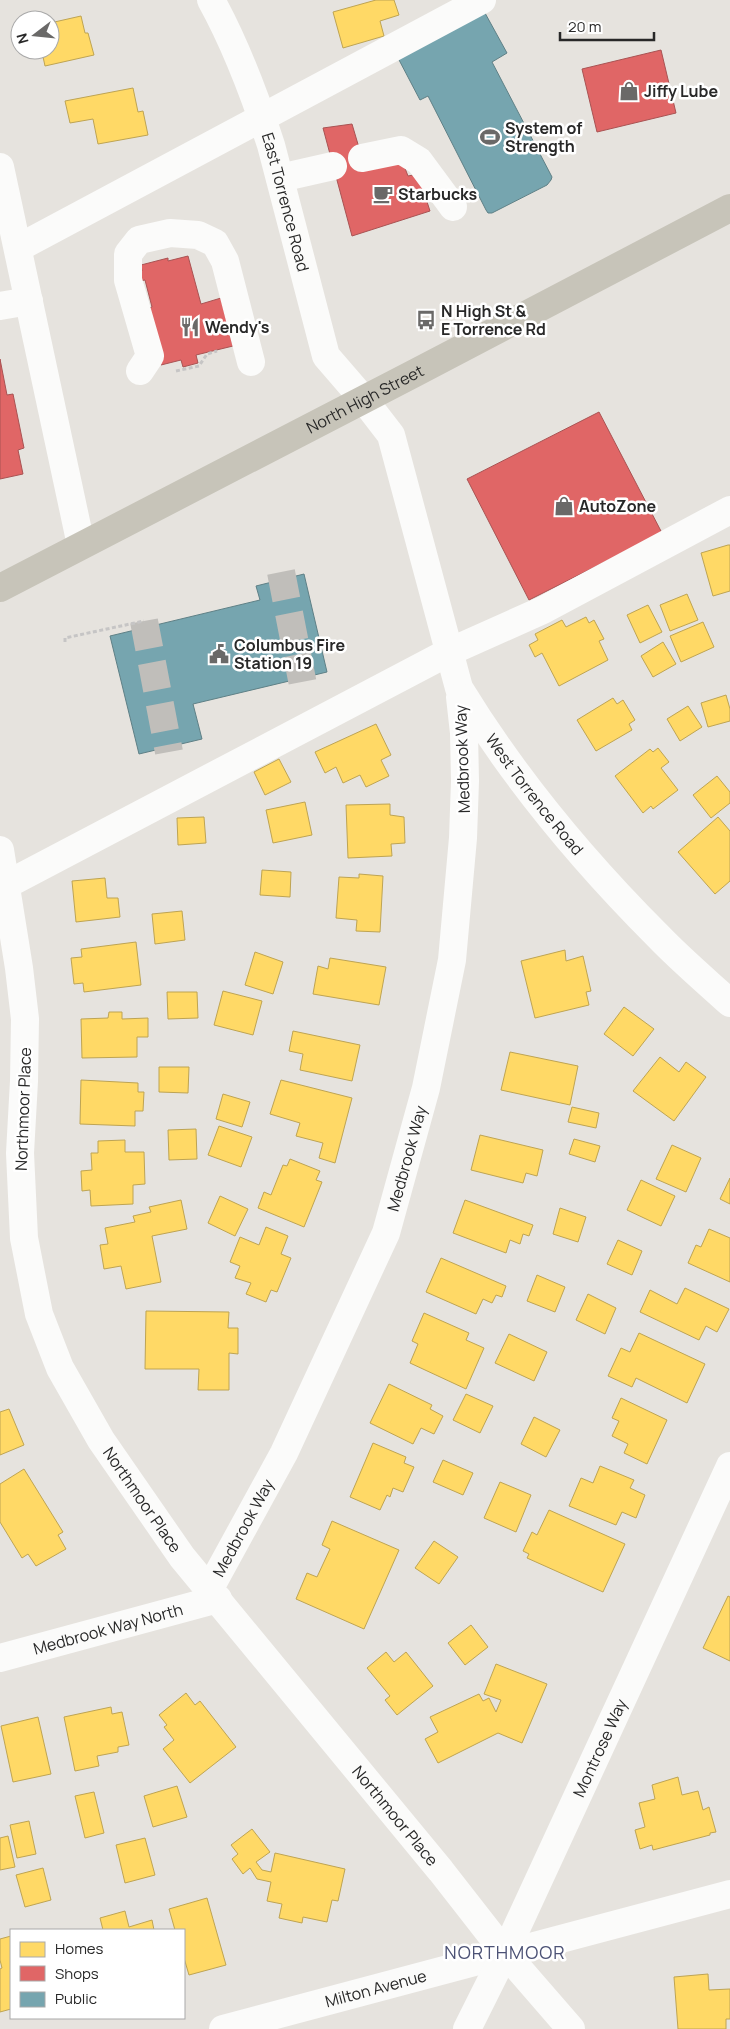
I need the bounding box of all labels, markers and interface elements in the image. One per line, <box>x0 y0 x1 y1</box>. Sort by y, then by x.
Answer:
north arrow <box>10 10 60 60</box>
scale bar <box>560 10 654 42</box>
text: 20 m <box>568 16 601 37</box>
text: N <box>12 31 33 46</box>
shop icon: Jiffy Lube <box>618 80 640 102</box>
place label: Jiffy Lube <box>644 80 718 102</box>
place label: System of Strength <box>505 117 582 157</box>
sports icon: System of Strength <box>479 126 501 148</box>
street label: East Torrence Road <box>257 130 315 274</box>
cafe icon: Starbucks <box>372 183 394 205</box>
place label: Starbucks <box>398 183 478 205</box>
place label: N High St & E Torrence Rd <box>441 300 546 340</box>
bus stop icon: N High St & E Torrence Rd <box>415 309 437 331</box>
restaurant icon: Wendy's <box>179 316 201 338</box>
place label: Wendy's <box>205 316 270 338</box>
street label: North High Street <box>302 359 427 438</box>
shop icon: AutoZone <box>553 495 575 517</box>
place label: AutoZone <box>579 495 656 517</box>
place label: Columbus Fire Station 19 <box>234 634 345 674</box>
public building icon: Columbus Fire Station 19 <box>208 643 230 665</box>
street label: Medbrook Way <box>449 704 475 814</box>
street label: West Torrence Road <box>481 729 589 860</box>
street label: Northmoor Place <box>10 1047 36 1171</box>
street label: Medbrook Way <box>382 1103 432 1214</box>
street label: Northmoor Place <box>98 1443 187 1557</box>
street label: Medbrook Way <box>207 1474 279 1581</box>
street label: Medbrook Way North <box>31 1598 185 1659</box>
street label: Montrose Way <box>568 1695 632 1801</box>
street label: Northmoor Place <box>347 1761 443 1870</box>
legend <box>10 1929 185 2019</box>
text: Homes <box>55 1938 104 1959</box>
district label: NORTHMOOR <box>444 1940 566 1964</box>
text: Shops <box>55 1963 99 1984</box>
street label: Milton Avenue <box>323 1964 429 2012</box>
text: Public <box>55 1988 97 2009</box>

